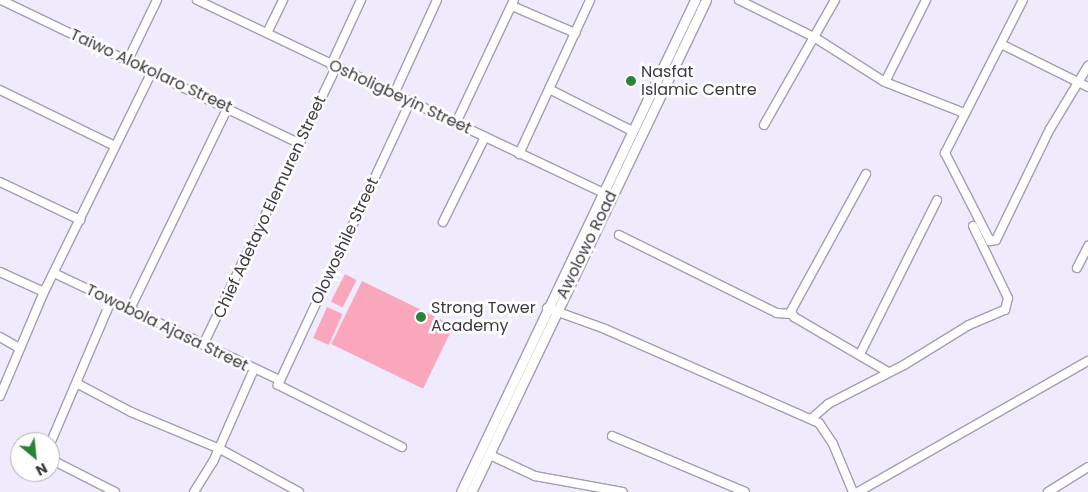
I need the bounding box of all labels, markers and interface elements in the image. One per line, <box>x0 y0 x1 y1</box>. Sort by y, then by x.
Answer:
street label: Taiwo Alokolaro Street <box>67 25 235 117</box>
street label: Osholigbeyin Street <box>326 56 474 138</box>
place label: Nasfat Islamic Centre <box>641 62 757 100</box>
marker: Nasfat Islamic Centre <box>625 75 637 87</box>
street label: Chief Adetayo Elemuren Street <box>210 93 330 321</box>
street label: Olowoshile Street <box>307 175 383 307</box>
street label: Awolowo Road <box>553 188 621 302</box>
street label: Towobola Ajasa Street <box>83 280 251 376</box>
place label: Strong Tower Academy <box>431 298 536 336</box>
marker: Strong Tower Academy <box>415 311 427 323</box>
north arrow <box>10 432 60 482</box>
text: N <box>32 458 51 481</box>

